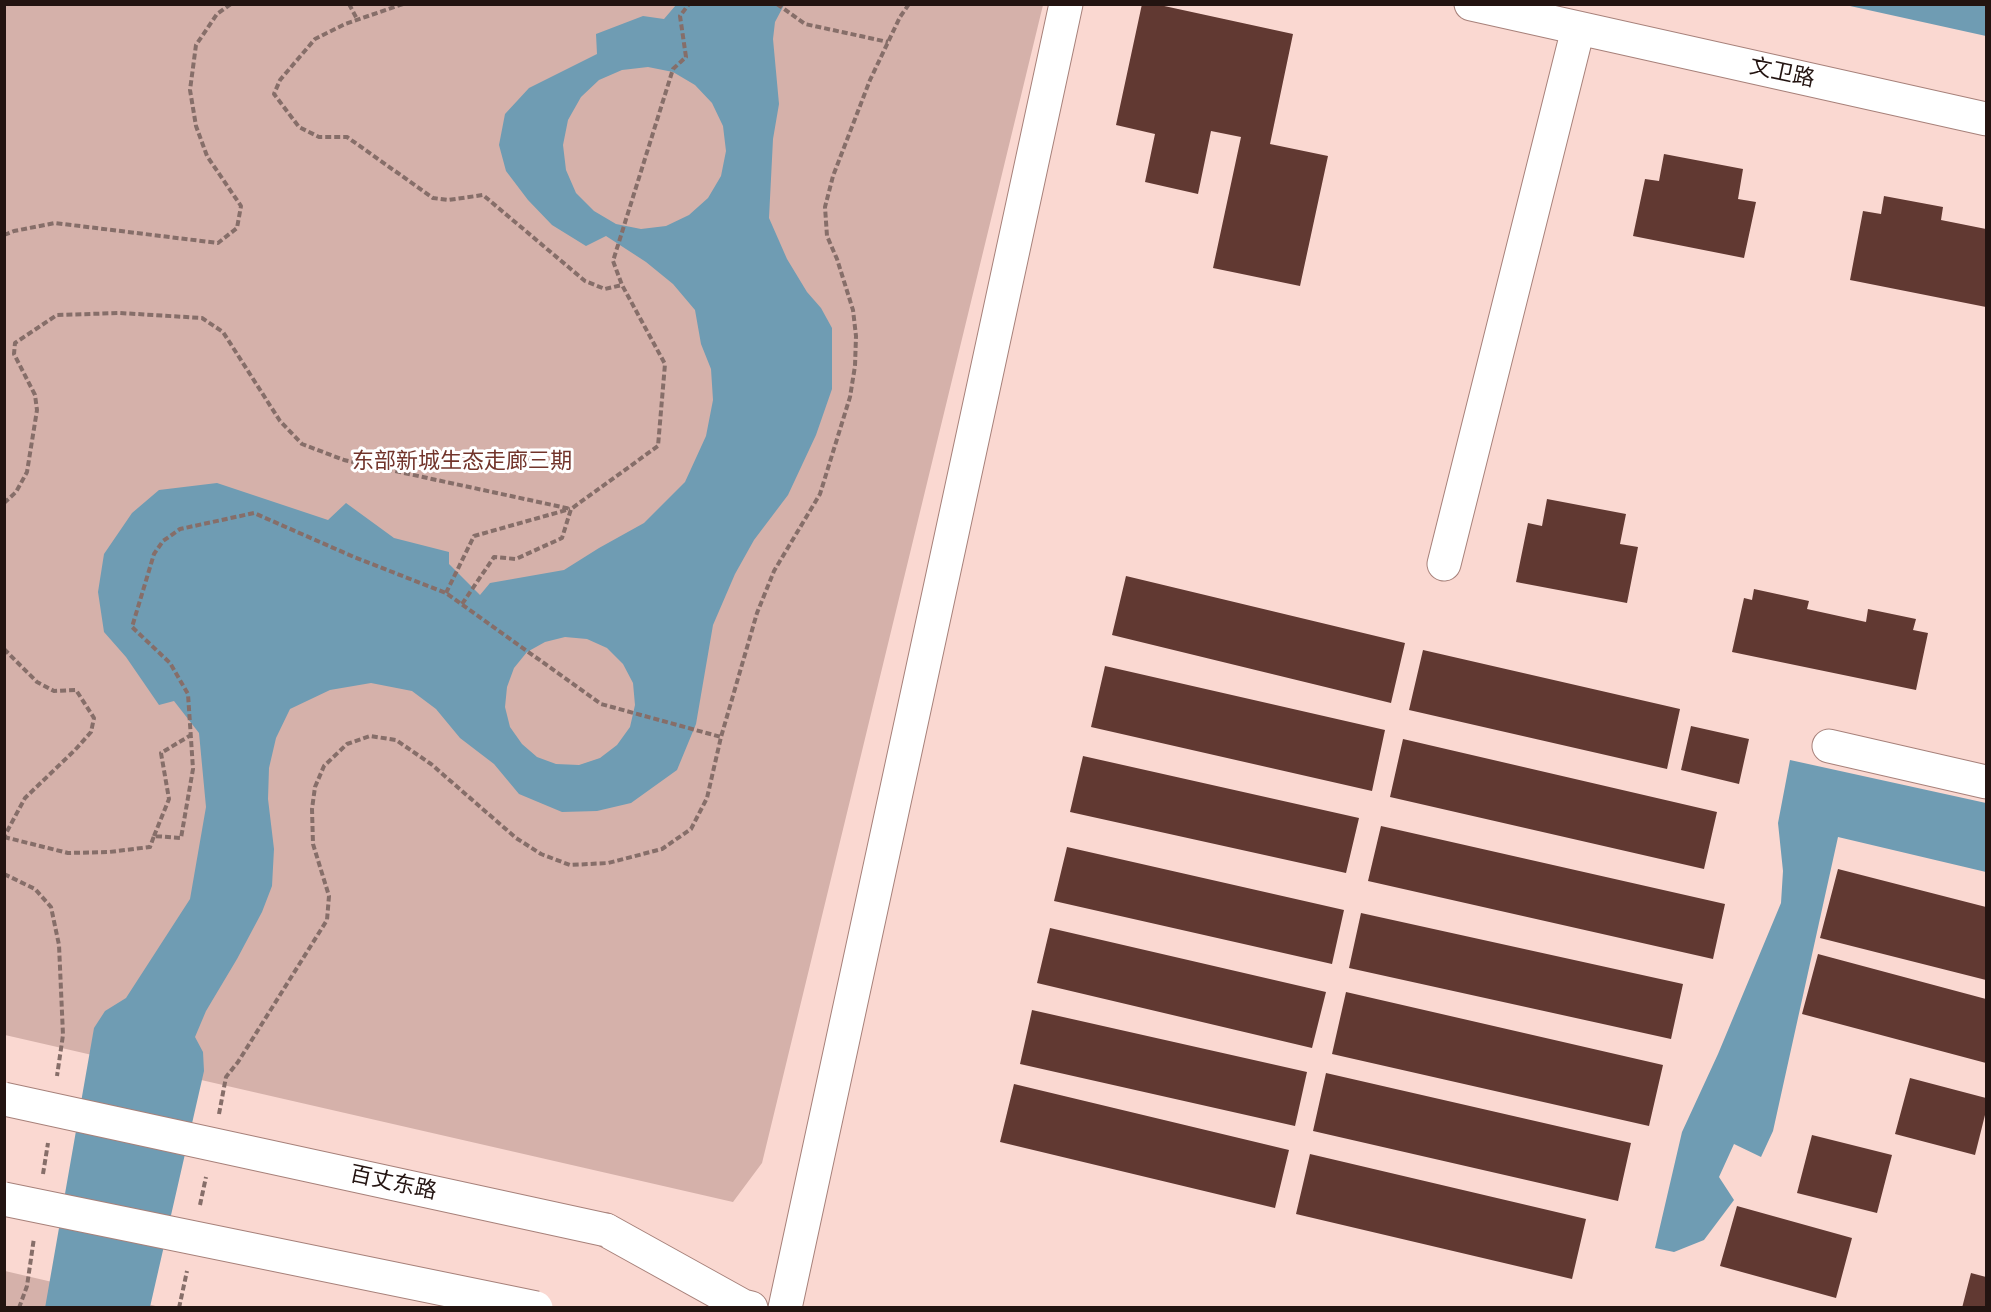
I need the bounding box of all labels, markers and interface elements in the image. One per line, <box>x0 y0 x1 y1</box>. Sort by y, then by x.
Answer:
street label: 文卫路 <box>1747 54 1817 94</box>
park label: 东部新城生态走廊三期 <box>352 449 572 475</box>
street label: 百丈东路 <box>347 1162 439 1206</box>

